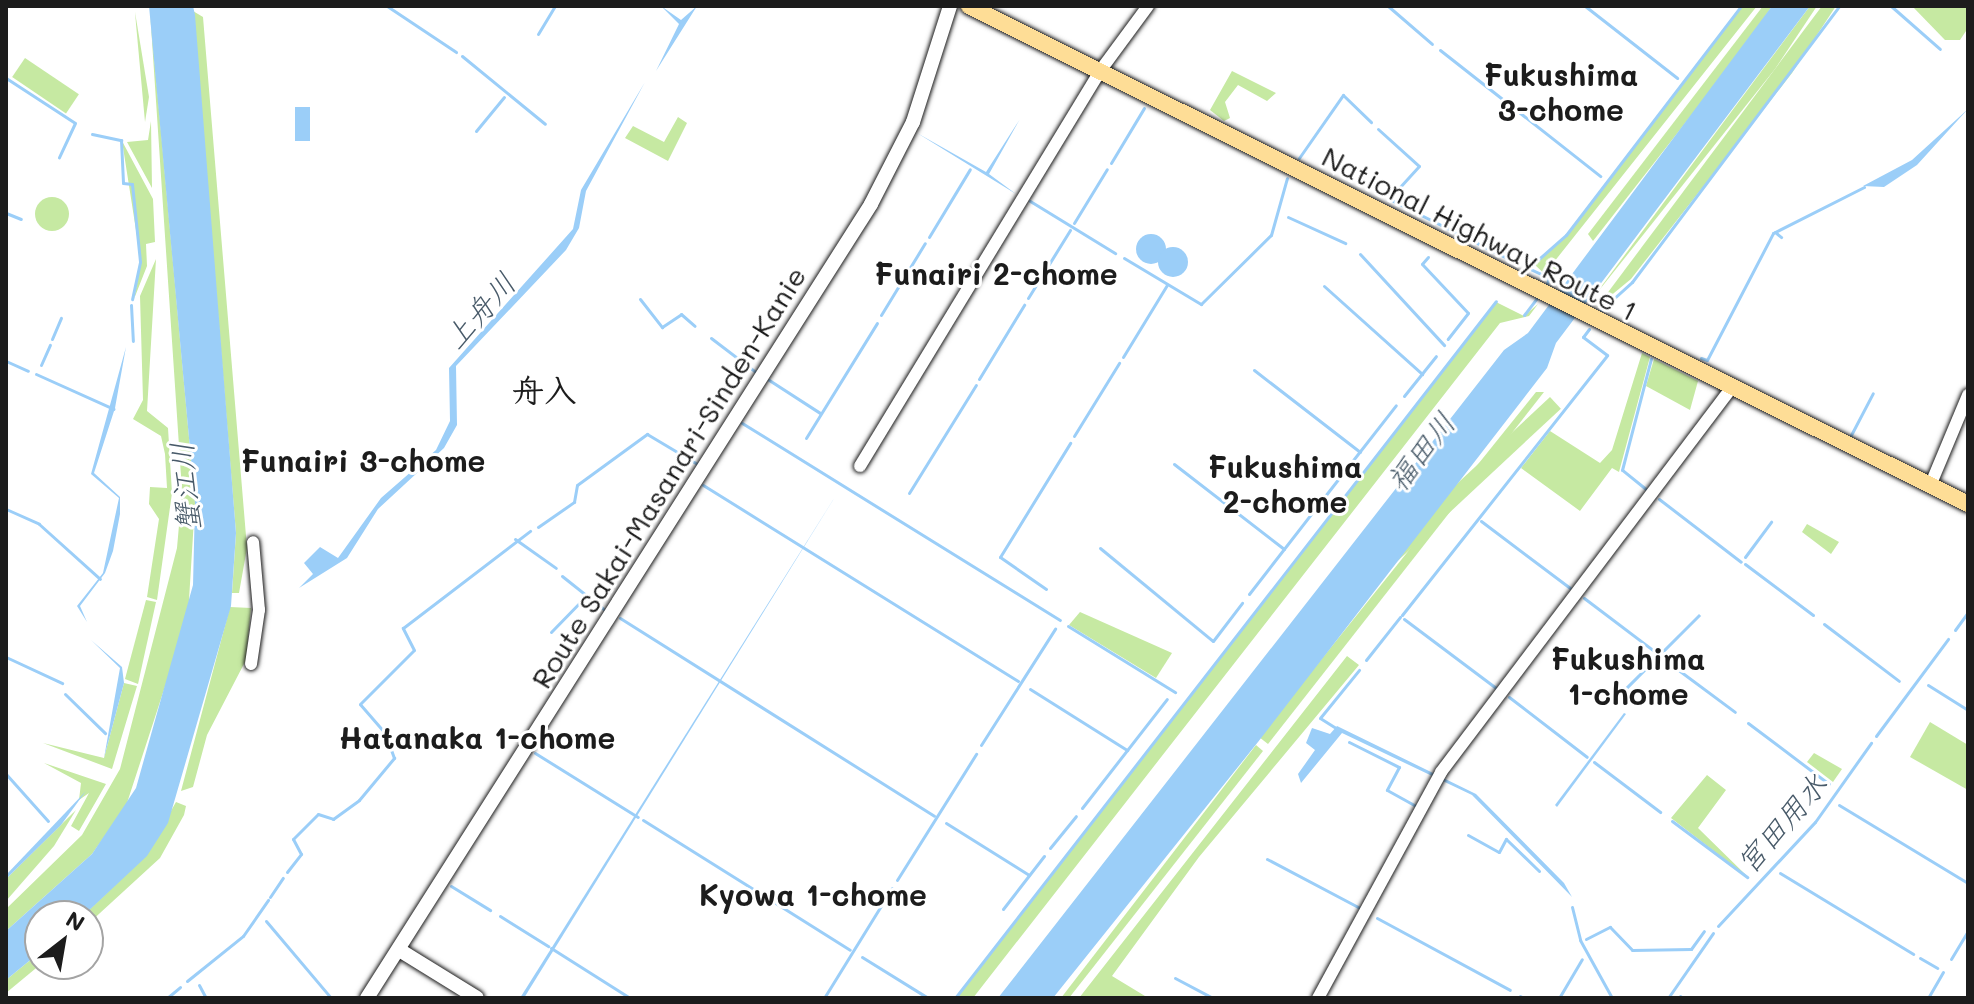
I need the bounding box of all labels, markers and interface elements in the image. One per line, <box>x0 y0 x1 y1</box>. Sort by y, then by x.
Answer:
district label: Fukushima 3-chome <box>1484 56 1638 126</box>
street label: National Highway Route 1 <box>1317 139 1643 327</box>
district label: Funairi 2-chome <box>874 255 1118 291</box>
street label: Route Sakai-Masanari-Sinden-Kanie <box>524 260 812 694</box>
water label: 上舟川 <box>436 265 522 355</box>
district label: 舟入 <box>512 370 576 408</box>
water label: 福田川 <box>1378 404 1462 498</box>
water label: 蟹江川 <box>162 441 206 533</box>
district label: Funairi 3-chome <box>241 442 485 478</box>
district label: Fukushima 2-chome <box>1208 448 1362 518</box>
district label: Fukushima 1-chome <box>1551 640 1705 710</box>
district label: Hatanaka 1-chome <box>339 719 615 755</box>
water label: 宮田用水 <box>1728 766 1834 880</box>
district label: Kyowa 1-chome <box>699 876 927 912</box>
north arrow <box>24 900 104 980</box>
text: N <box>61 904 90 937</box>

